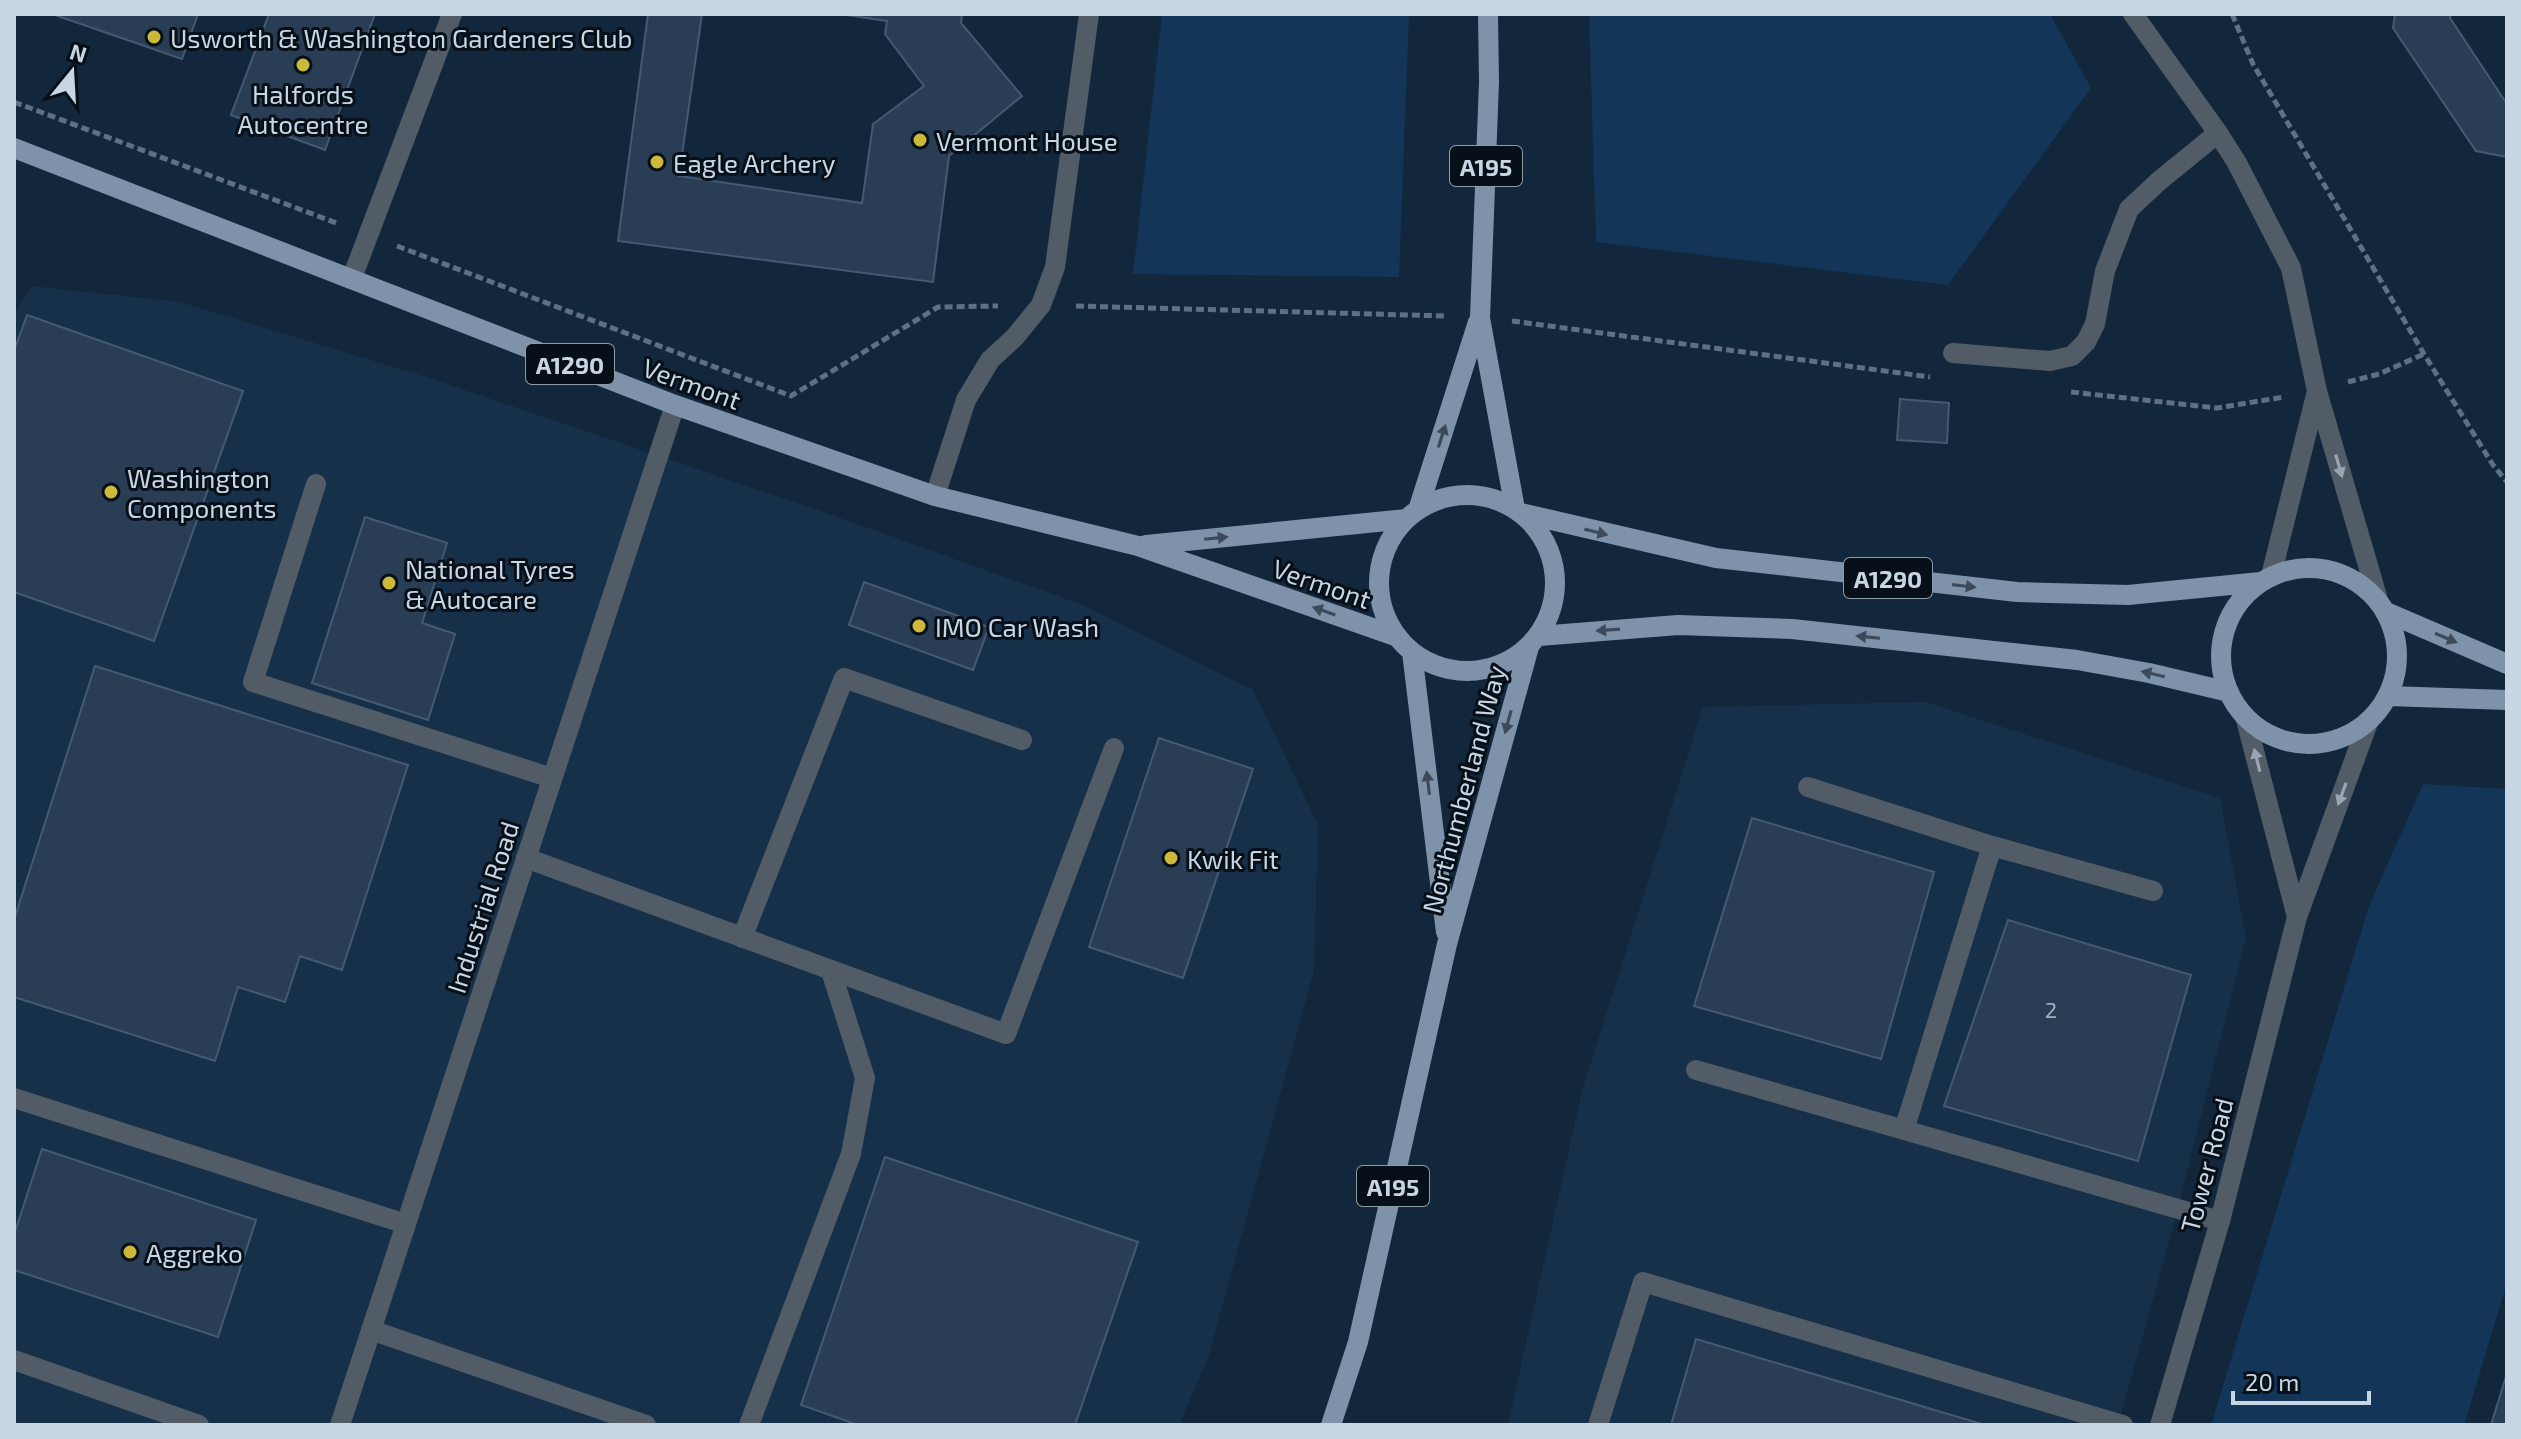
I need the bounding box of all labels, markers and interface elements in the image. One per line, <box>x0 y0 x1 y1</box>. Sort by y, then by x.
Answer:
place label: Usworth & Washington Gardeners Club <box>170 22 632 53</box>
marker: Usworth & Washington Gardeners Club <box>145 28 163 46</box>
north arrow <box>32 32 112 112</box>
text: N <box>67 37 90 67</box>
marker: Halfords Autocentre <box>294 56 312 74</box>
place label: Halfords Autocentre <box>237 78 369 139</box>
place label: Vermont House <box>936 125 1118 156</box>
marker: Vermont House <box>911 131 929 149</box>
road number: A195 <box>1450 146 1522 186</box>
place label: Eagle Archery <box>673 147 836 178</box>
marker: Eagle Archery <box>648 153 666 171</box>
road number: A1290 <box>526 344 614 384</box>
street label: Vermont <box>639 351 745 415</box>
one-way arrow <box>1436 424 1448 448</box>
one-way arrow <box>2333 454 2346 478</box>
place label: Washington Components <box>127 462 277 523</box>
marker: Washington Components <box>102 483 120 501</box>
one-way arrow <box>1584 526 1609 538</box>
one-way arrow <box>1204 531 1229 544</box>
street label: Vermont <box>1269 552 1375 614</box>
place label: National Tyres & Autocare <box>405 553 575 614</box>
road number: A1290 <box>1844 558 1932 598</box>
marker: National Tyres & Autocare <box>380 574 398 592</box>
one-way arrow <box>1952 580 1977 593</box>
one-way arrow <box>1312 605 1336 617</box>
place label: IMO Car Wash <box>935 611 1099 642</box>
marker: IMO Car Wash <box>910 617 928 635</box>
one-way arrow <box>1595 624 1620 637</box>
one-way arrow <box>1855 631 1880 644</box>
one-way arrow <box>2435 631 2458 644</box>
street label: Northumberland Way <box>1415 662 1511 916</box>
one-way arrow <box>2140 667 2165 680</box>
one-way arrow <box>1501 711 1514 735</box>
one-way arrow <box>2250 748 2262 773</box>
one-way arrow <box>1421 770 1434 795</box>
one-way arrow <box>2336 782 2348 806</box>
street label: Industrial Road <box>440 817 524 997</box>
place label: Kwik Fit <box>1187 843 1279 874</box>
marker: Kwik Fit <box>1162 849 1180 867</box>
house number: 2 <box>2045 996 2057 1022</box>
street label: Tower Road <box>2173 1094 2239 1236</box>
road number: A195 <box>1357 1166 1429 1206</box>
place label: Aggreko <box>146 1237 243 1268</box>
marker: Aggreko <box>121 1243 139 1261</box>
scale bar <box>2233 1355 2369 1405</box>
text: 20 m <box>2245 1367 2299 1396</box>

